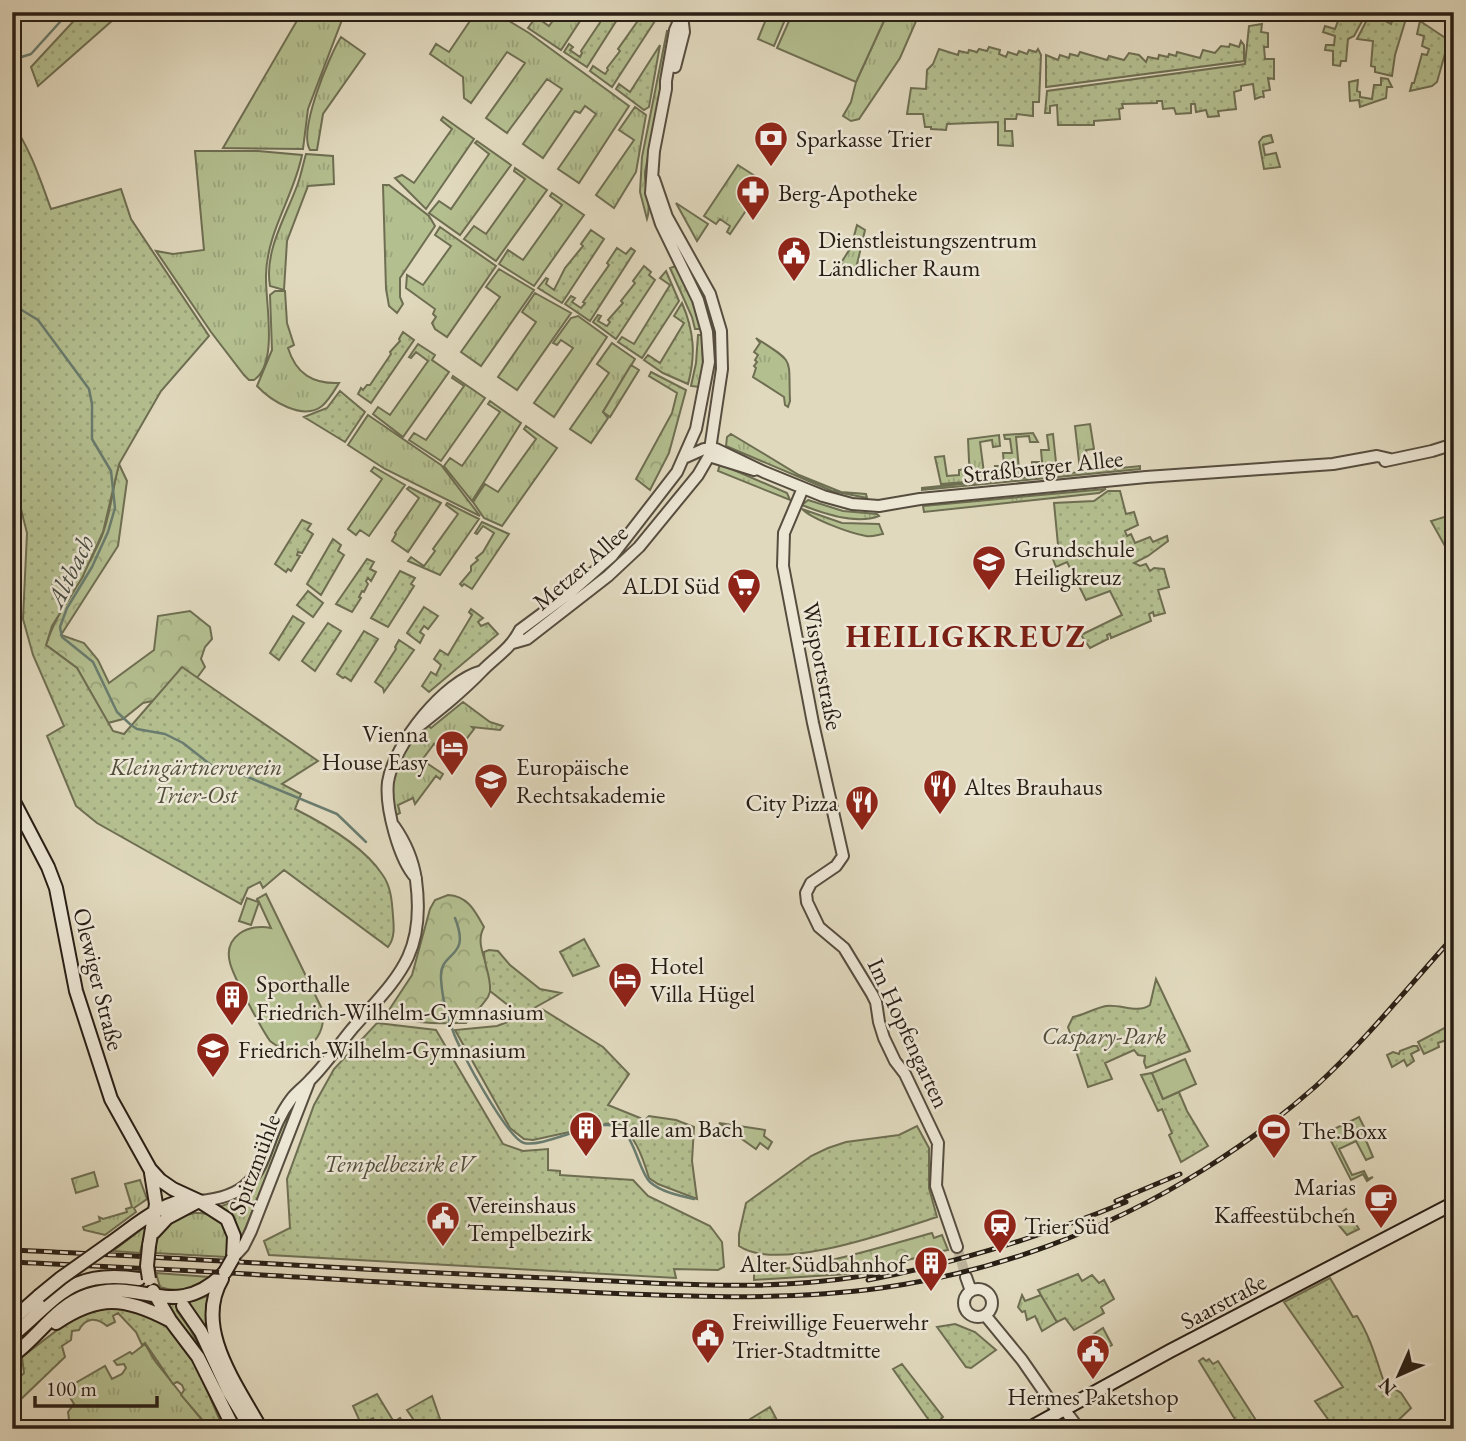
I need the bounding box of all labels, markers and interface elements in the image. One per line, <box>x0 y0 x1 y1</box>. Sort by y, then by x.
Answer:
bank icon: Sparkasse Trier <box>752 119 790 168</box>
place label: Sparkasse Trier <box>796 123 932 154</box>
pharmacy icon: Berg-Apotheke <box>734 173 772 222</box>
place label: Berg-Apotheke <box>778 177 917 208</box>
place label: Dienstleistungszentrum Ländlicher Raum <box>818 224 1037 283</box>
public building icon: Dienstleistungszentrum Ländlicher Raum <box>775 234 813 283</box>
street label: Straßburger Allee <box>961 442 1125 490</box>
street label: Metzer Allee <box>526 517 634 617</box>
water label: Altbach <box>37 529 102 615</box>
place label: Grundschule Heiligkreuz <box>1014 533 1135 592</box>
school or university icon: Grundschule Heiligkreuz <box>970 543 1008 592</box>
supermarket icon: ALDI Süd <box>725 566 763 615</box>
place label: ALDI Süd <box>621 570 721 601</box>
street label: Wisportstraße <box>795 600 851 732</box>
district label: HEILIGKREUZ <box>845 615 1087 657</box>
place label: Vienna House Easy <box>322 718 428 777</box>
hotel icon: Vienna House Easy <box>433 728 471 777</box>
park label: Kleingärtnerverein Trier-Ost <box>109 751 282 810</box>
place label: Europäische Rechtsakademie <box>516 751 665 810</box>
school or university icon: Europäische Rechtsakademie <box>472 761 510 810</box>
restaurant icon: Altes Brauhaus <box>921 767 959 816</box>
place label: Altes Brauhaus <box>963 771 1102 802</box>
restaurant icon: City Pizza <box>843 783 881 832</box>
place label: City Pizza <box>745 787 838 818</box>
street label: Olewiger Straße <box>66 904 132 1054</box>
place label: Hotel Villa Hügel <box>650 950 755 1009</box>
street label: Im Hopfengarten <box>861 953 957 1113</box>
hotel icon: Hotel Villa Hügel <box>606 960 644 1009</box>
place label: Sporthalle Friedrich-Wilhelm-Gymnasium <box>256 968 544 1027</box>
building icon: Sporthalle Friedrich-Wilhelm-Gymnasium <box>213 978 251 1027</box>
park label: Caspary-Park <box>1042 1020 1166 1051</box>
school or university icon: Friedrich-Wilhelm-Gymnasium <box>194 1030 232 1079</box>
place label: Friedrich-Wilhelm-Gymnasium <box>238 1034 526 1065</box>
street label: Spitzmühle <box>221 1109 287 1219</box>
building icon: Halle am Bach <box>567 1109 605 1158</box>
sports icon: The.Boxx <box>1255 1111 1293 1160</box>
place label: Halle am Bach <box>610 1113 744 1144</box>
place label: The.Boxx <box>1298 1115 1388 1146</box>
park label: Tempelbezirk eV <box>324 1148 478 1179</box>
place label: Marias Kaffeestübchen <box>1214 1171 1356 1230</box>
cafe icon: Marias Kaffeestübchen <box>1362 1181 1400 1230</box>
place label: Vereinshaus Tempelbezirk <box>467 1189 593 1248</box>
public building icon: Vereinshaus Tempelbezirk <box>424 1199 462 1248</box>
station icon: Trier Süd <box>981 1206 1019 1255</box>
place label: Trier Süd <box>1024 1210 1111 1241</box>
building icon: Alter Südbahnhof <box>912 1244 950 1293</box>
place label: Alter Südbahnhof <box>739 1248 909 1279</box>
street label: Saarstraße <box>1175 1266 1271 1336</box>
place label: Freiwillige Feuerwehr Trier-Stadtmitte <box>732 1306 928 1365</box>
public building icon: Freiwillige Feuerwehr Trier-Stadtmitte <box>689 1316 727 1365</box>
public building icon: Hermes Paketshop <box>1074 1332 1112 1381</box>
north arrow <box>1364 1340 1434 1410</box>
scale bar <box>35 1364 158 1408</box>
text: N <box>1373 1372 1402 1401</box>
text: 100 m <box>46 1375 97 1402</box>
place label: Hermes Paketshop <box>1007 1381 1179 1412</box>

